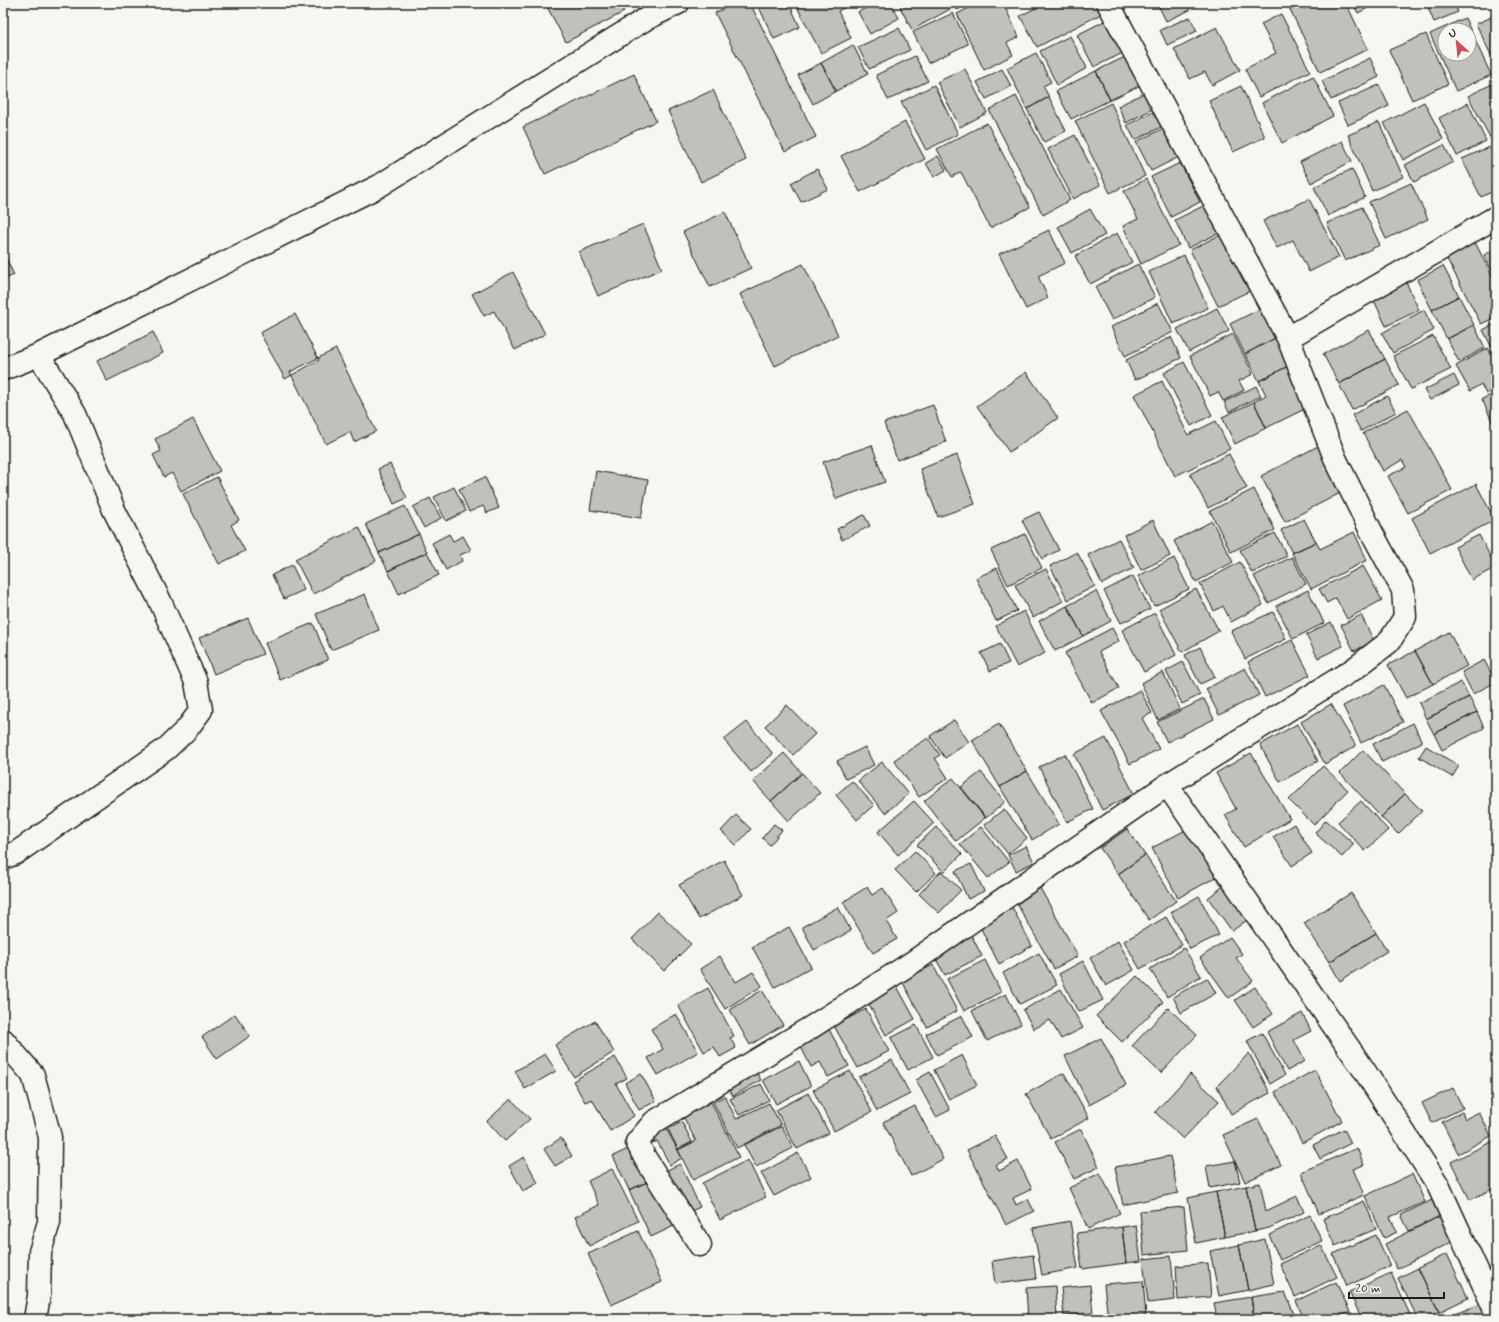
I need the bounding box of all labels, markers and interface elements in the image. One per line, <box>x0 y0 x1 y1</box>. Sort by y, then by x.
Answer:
north arrow <box>1437 22 1477 62</box>
text: U <box>1447 26 1459 42</box>
scale bar <box>1349 1274 1444 1300</box>
text: 20 m <box>1355 1281 1381 1297</box>

